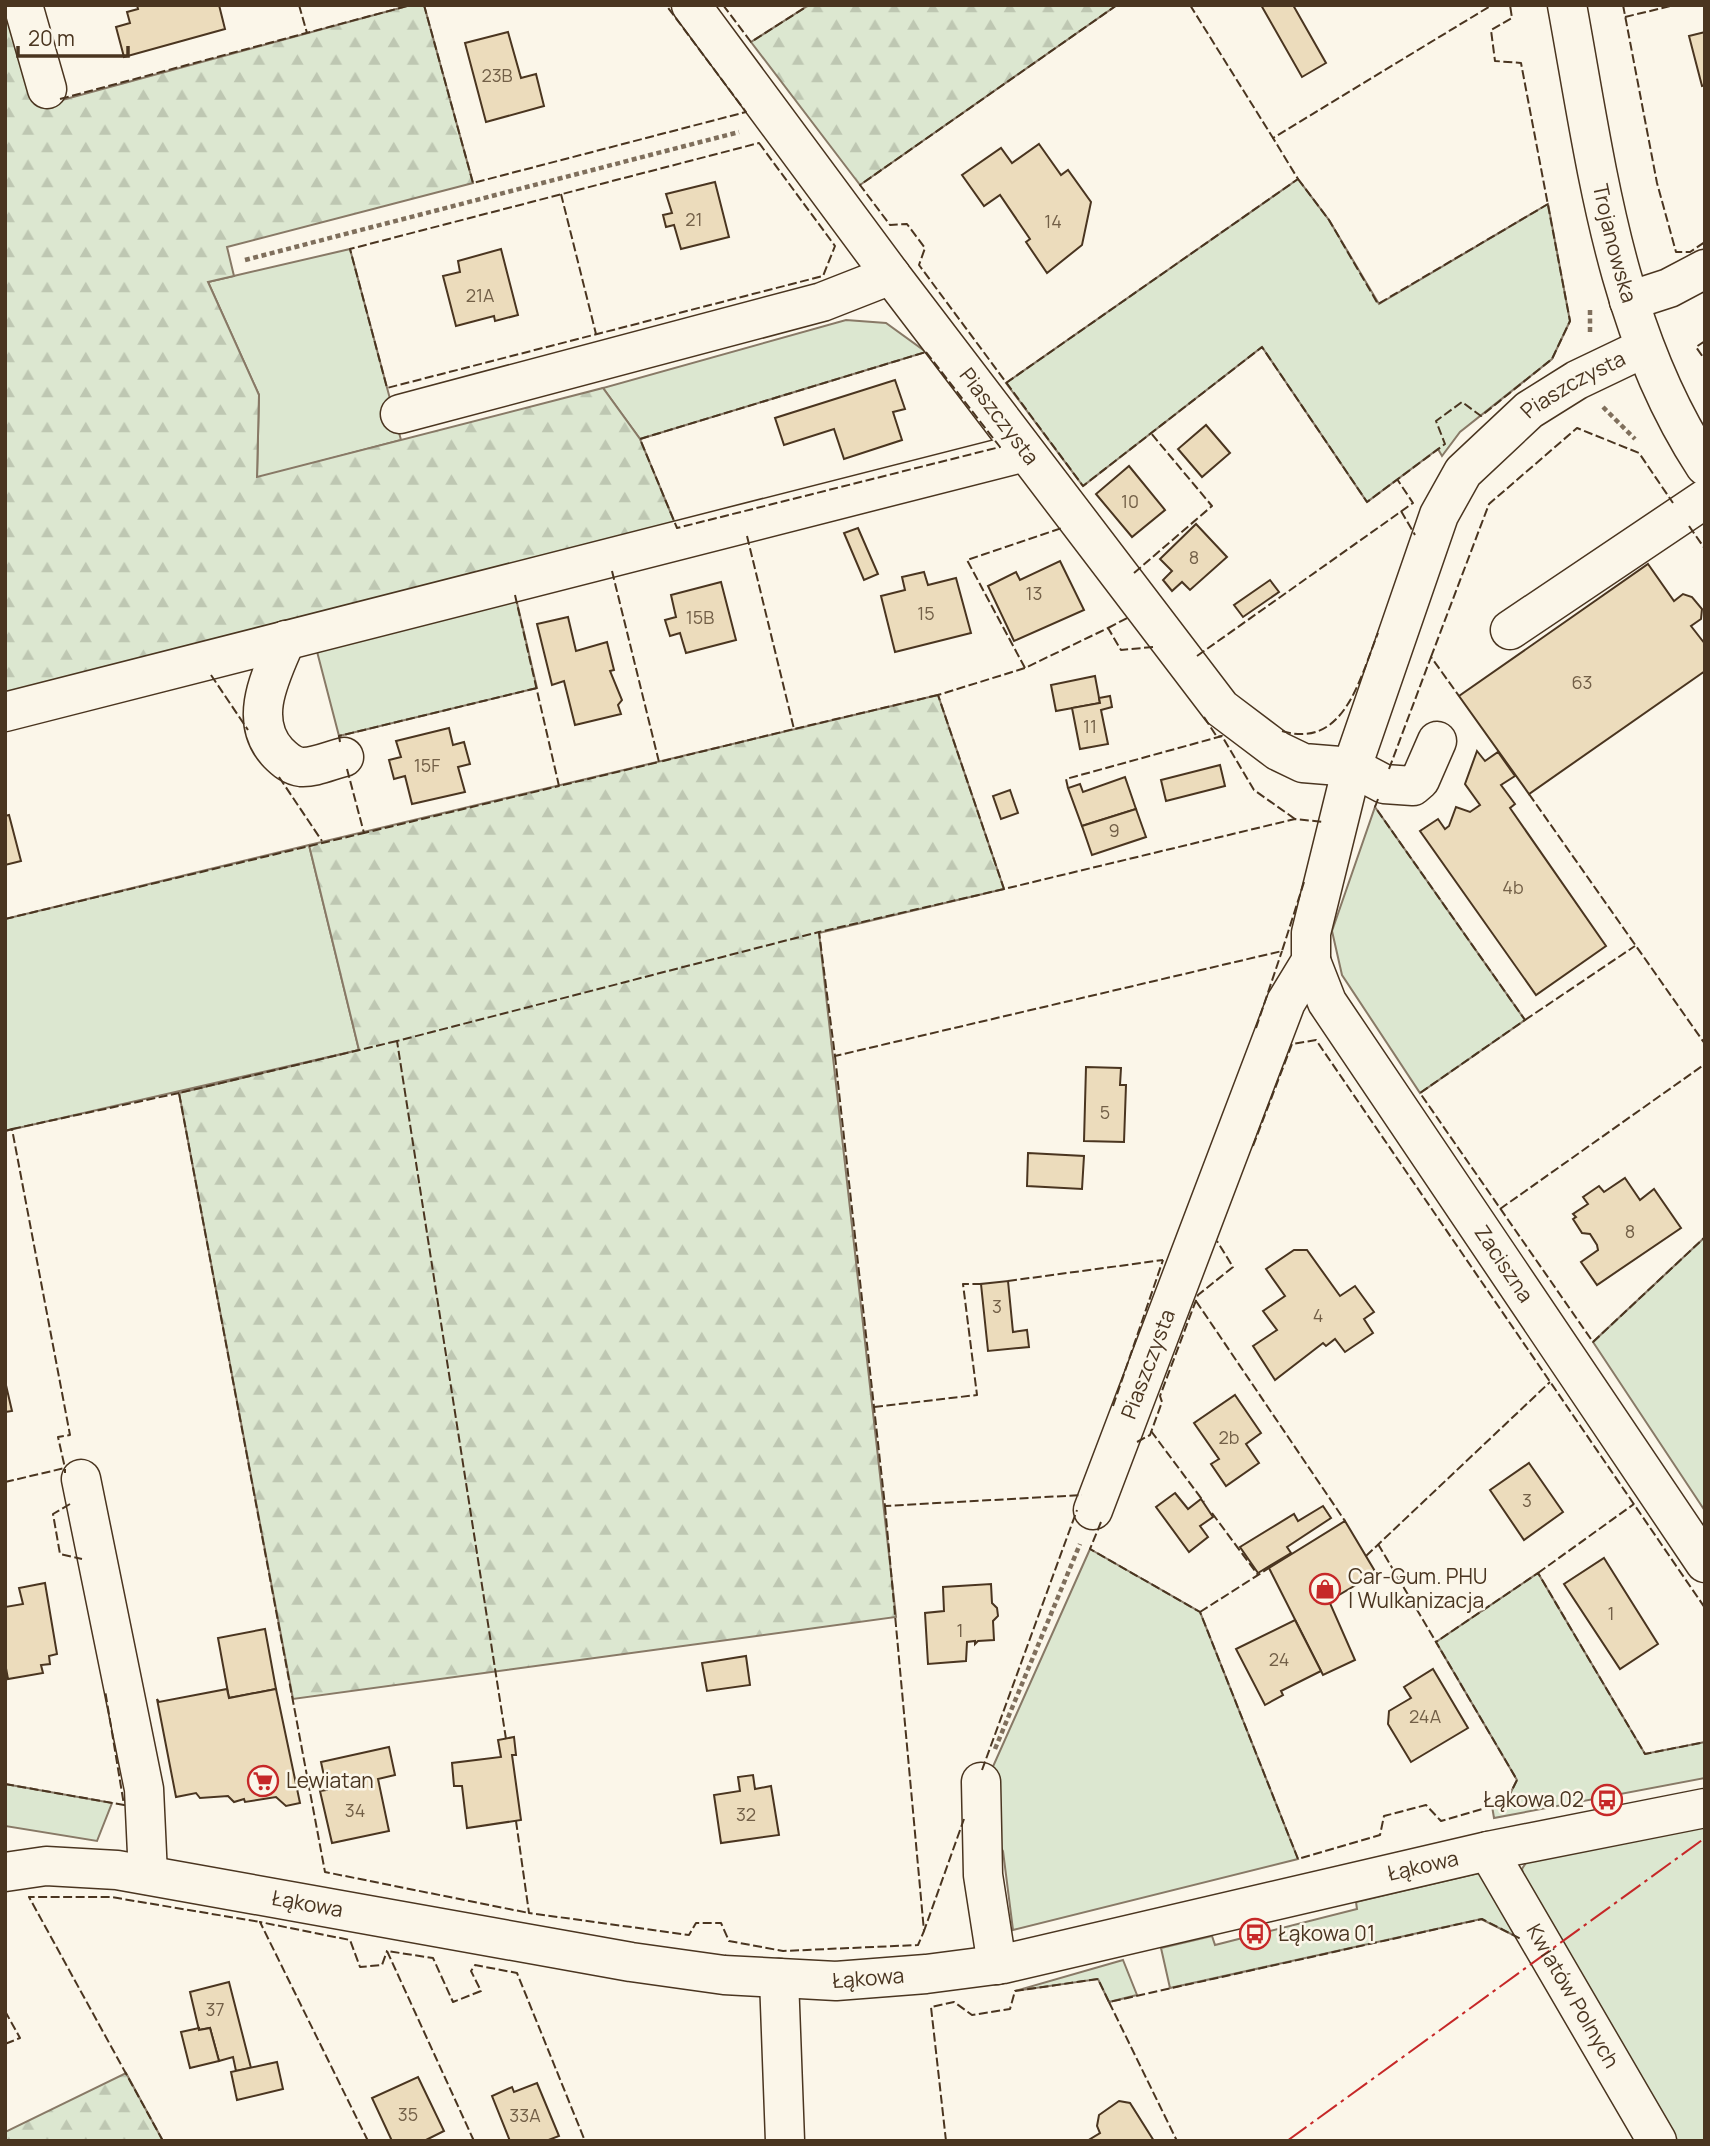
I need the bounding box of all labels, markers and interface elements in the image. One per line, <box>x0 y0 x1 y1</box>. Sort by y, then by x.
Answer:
scale bar <box>18 14 128 58</box>
text: 20 m <box>28 24 75 52</box>
house number: 23B <box>481 63 513 87</box>
street label: Trojanowska <box>1587 181 1644 306</box>
house number: 21 <box>685 207 703 231</box>
house number: 14 <box>1044 209 1062 233</box>
house number: 21A <box>466 283 495 307</box>
street label: Piaszczysta <box>1514 344 1630 424</box>
street label: Piaszczysta <box>954 362 1046 470</box>
house number: 10 <box>1121 489 1139 513</box>
house number: 8 <box>1189 545 1199 569</box>
house number: 13 <box>1026 581 1042 605</box>
house number: 15 <box>917 601 935 625</box>
house number: 15B <box>686 605 714 629</box>
house number: 63 <box>1571 670 1593 694</box>
house number: 11 <box>1083 714 1097 738</box>
house number: 15F <box>414 753 440 777</box>
house number: 9 <box>1108 818 1120 842</box>
house number: 4b <box>1502 875 1524 899</box>
house number: 5 <box>1100 1100 1110 1124</box>
house number: 8 <box>1625 1219 1635 1243</box>
street label: Zaciszna <box>1468 1220 1540 1307</box>
house number: 3 <box>992 1294 1002 1318</box>
house number: 4 <box>1313 1303 1323 1327</box>
street label: Piaszczysta <box>1114 1305 1181 1423</box>
house number: 2b <box>1219 1425 1239 1449</box>
house number: 3 <box>1522 1488 1532 1512</box>
place label: Car-Gum. PHU | Wulkanizacja <box>1348 1562 1488 1614</box>
shop icon: Car-Gum. PHU | Wulkanizacja <box>1308 1572 1342 1606</box>
house number: 1 <box>1607 1601 1615 1625</box>
house number: 1 <box>956 1618 964 1642</box>
house number: 24 <box>1269 1647 1289 1671</box>
house number: 24A <box>1409 1704 1442 1728</box>
supermarket icon: Lewiatan <box>246 1764 280 1798</box>
place label: Lewiatan <box>286 1766 374 1794</box>
bus stop icon: Łąkowa 02 <box>1590 1783 1624 1817</box>
place label: Łąkowa 02 <box>1483 1785 1584 1813</box>
house number: 34 <box>345 1798 365 1822</box>
house number: 32 <box>736 1802 756 1826</box>
street label: Łąkowa <box>1385 1843 1461 1887</box>
street label: Łąkowa <box>270 1883 345 1923</box>
bus stop icon: Łąkowa 01 <box>1238 1917 1272 1951</box>
street label: Kwiatów Polnych <box>1520 1918 1626 2073</box>
place label: Łąkowa 01 <box>1278 1919 1375 1947</box>
street label: Łąkowa <box>831 1961 905 1994</box>
house number: 37 <box>206 1997 225 2021</box>
house number: 35 <box>398 2102 418 2126</box>
house number: 33A <box>509 2103 541 2127</box>

